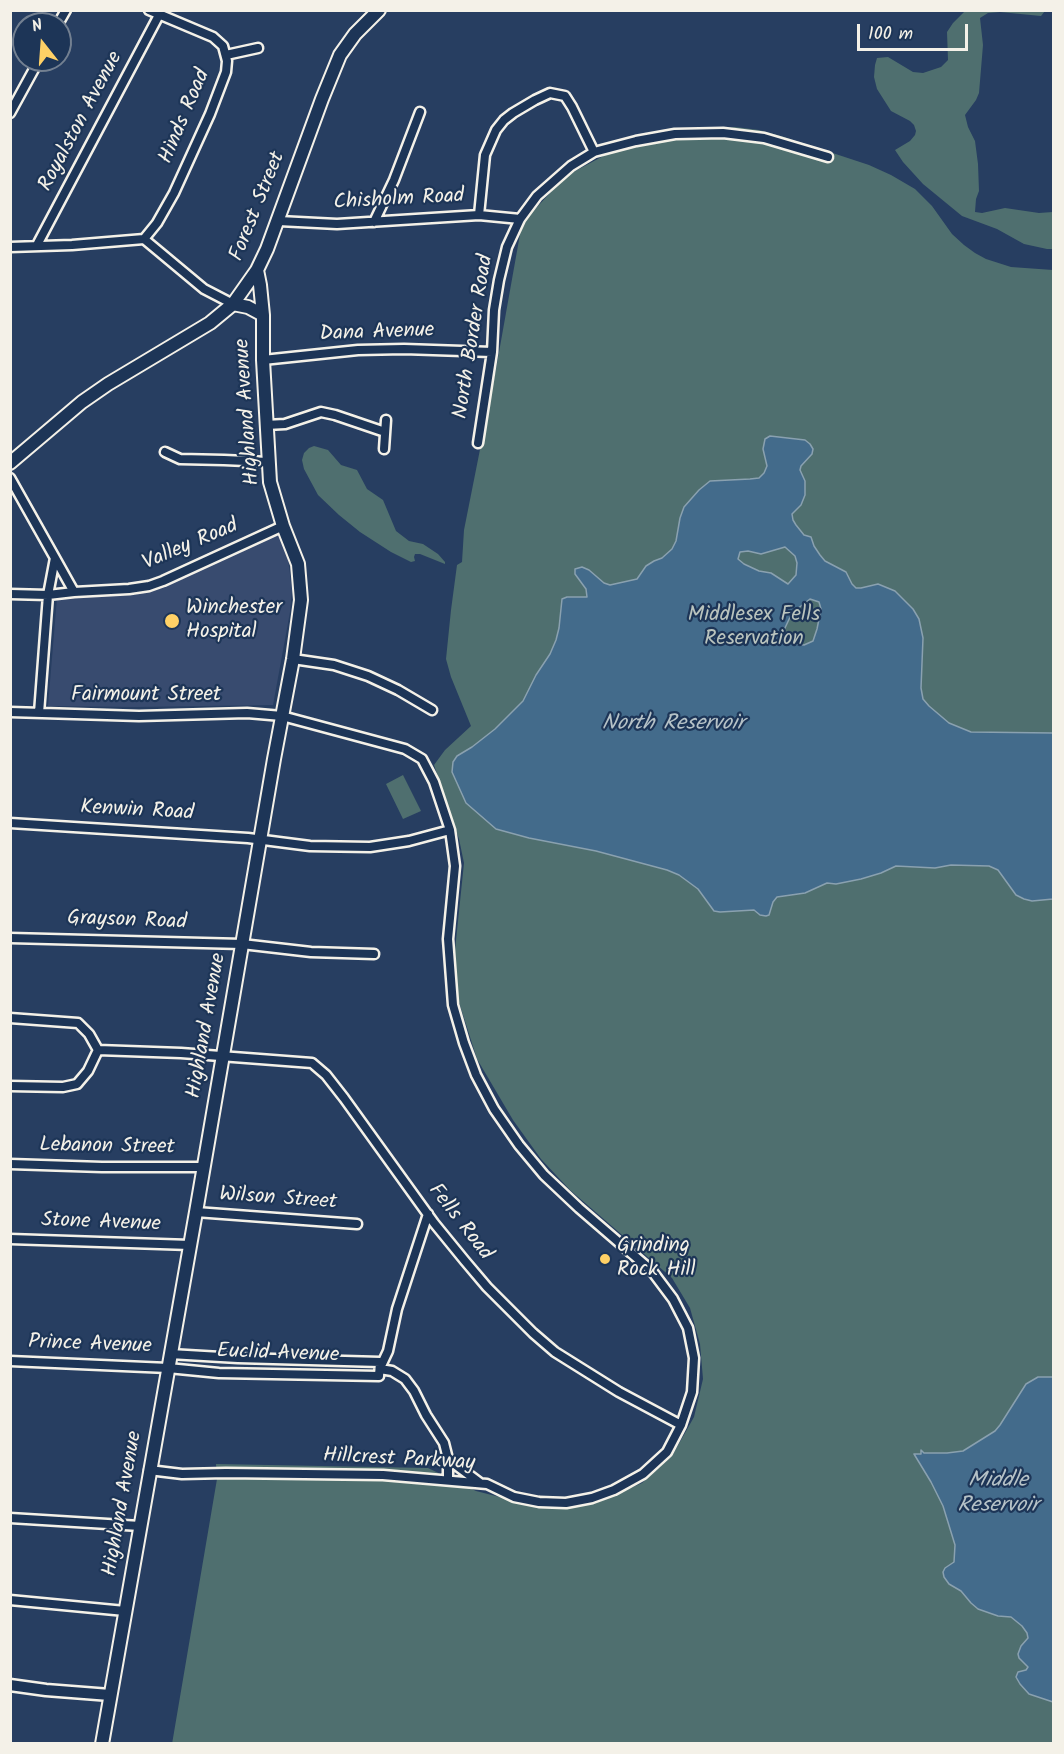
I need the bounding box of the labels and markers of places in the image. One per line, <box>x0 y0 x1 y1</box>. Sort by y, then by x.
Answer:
place label: Winchester Hospital <box>186 596 282 646</box>
marker: Winchester Hospital <box>163 612 181 630</box>
place label: Grinding Rock Hill <box>617 1234 696 1284</box>
marker: Grinding Rock Hill <box>598 1252 612 1266</box>

